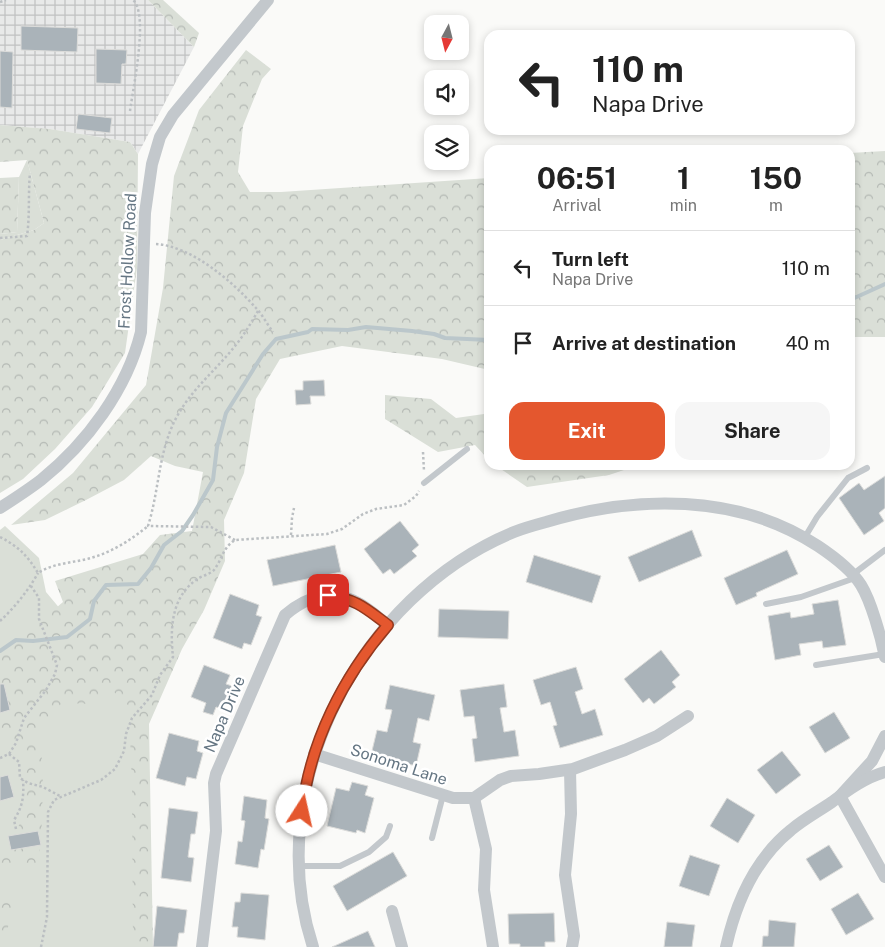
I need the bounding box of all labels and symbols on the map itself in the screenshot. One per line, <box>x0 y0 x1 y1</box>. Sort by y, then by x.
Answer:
north arrow <box>424 15 469 60</box>
street label: Frost Hollow Road <box>114 193 141 329</box>
pin <box>307 574 349 616</box>
street label: Napa Drive <box>200 673 249 755</box>
street label: Sonoma Lane <box>348 740 450 789</box>
position arrow <box>275 784 327 836</box>

